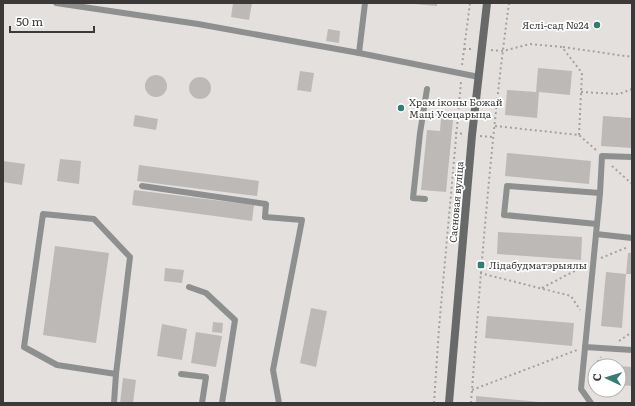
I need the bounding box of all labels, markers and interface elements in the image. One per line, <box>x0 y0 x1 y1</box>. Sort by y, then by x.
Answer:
scale bar <box>10 8 94 34</box>
text: 50 m <box>16 12 43 30</box>
place label: Яслі-сад №24 <box>522 17 589 32</box>
marker: Яслі-сад №24 <box>592 20 602 30</box>
place label: Храм іконы Божай Маці Усецарыца <box>409 94 503 121</box>
marker: Храм іконы Божай Маці Усецарыца <box>396 103 406 113</box>
street label: Сасновая вуліца <box>444 160 467 243</box>
place label: Лідабудматэрыялы <box>489 257 587 272</box>
marker: Лідабудматэрыялы <box>476 260 486 270</box>
north arrow <box>587 358 627 398</box>
text: С <box>588 373 604 382</box>

